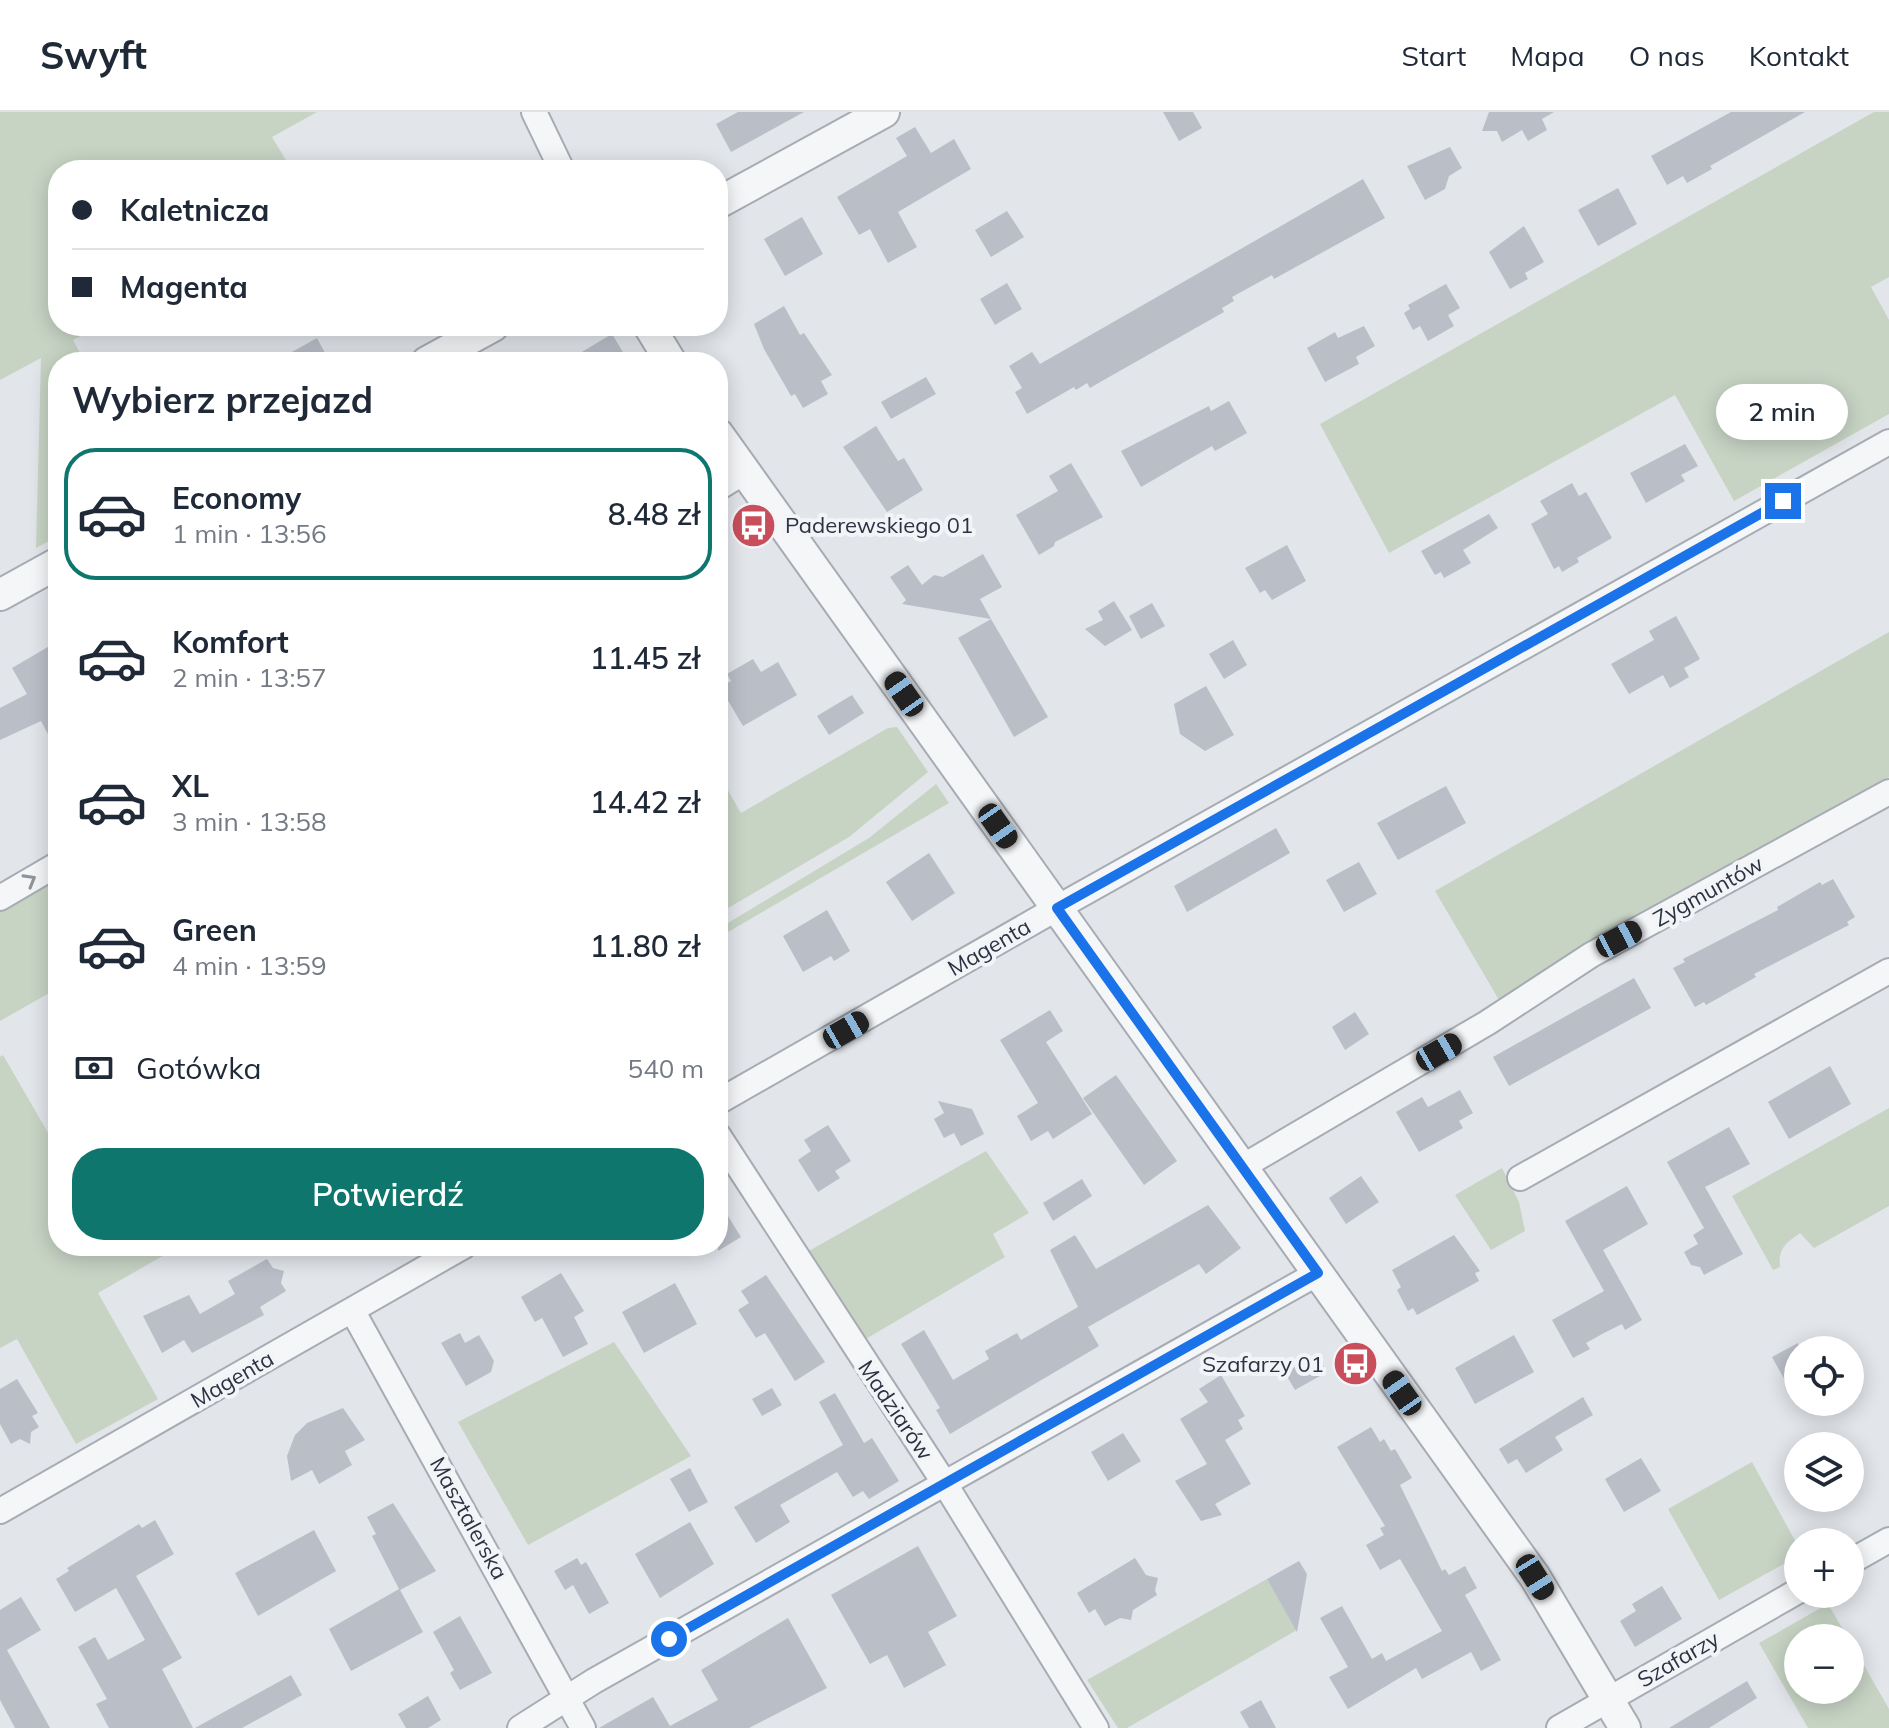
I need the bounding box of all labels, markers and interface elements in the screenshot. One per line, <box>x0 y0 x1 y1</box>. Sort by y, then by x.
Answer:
text: Swyft <box>40 31 147 79</box>
text: Start <box>1402 38 1466 73</box>
text: Mapa <box>1510 38 1585 73</box>
text: O nas <box>1629 38 1705 73</box>
text: Kontakt <box>1749 38 1849 73</box>
text: Kaletnicza <box>120 191 269 229</box>
text: Magenta <box>120 268 248 306</box>
text: Wybierz przejazd <box>72 377 373 422</box>
callout: 2 min <box>1717 385 1849 441</box>
text: 2 min <box>1748 395 1816 428</box>
icon: car <box>76 478 148 550</box>
text: Economy <box>172 479 301 517</box>
route end <box>1765 483 1801 519</box>
text: 8.48 zł <box>608 495 700 533</box>
bus stop icon: Paderewskiego 01 <box>730 501 778 549</box>
place label: Paderewskiego 01 <box>785 511 973 539</box>
text: 1 min · 13:56 <box>172 517 327 550</box>
icon: car <box>76 622 148 694</box>
text: Komfort <box>172 623 289 661</box>
text: 11.45 zł <box>590 639 700 677</box>
text: 2 min · 13:57 <box>172 661 327 694</box>
car <box>880 667 928 721</box>
icon: car <box>76 766 148 838</box>
text: XL <box>172 767 209 805</box>
text: 14.42 zł <box>590 783 700 821</box>
car <box>974 799 1022 853</box>
text: 3 min · 13:58 <box>172 805 327 838</box>
street label: Zygmuntów <box>1648 849 1768 933</box>
one-way arrow <box>21 874 36 890</box>
icon: car <box>76 910 148 982</box>
text: Green <box>172 911 257 949</box>
street label: Magenta <box>943 912 1035 982</box>
car <box>1592 917 1646 961</box>
text: 11.80 zł <box>590 927 700 965</box>
text: 4 min · 13:59 <box>172 949 327 982</box>
car <box>819 1008 873 1052</box>
car <box>1412 1030 1466 1074</box>
icon: cash <box>72 1046 116 1090</box>
text: Gotówka <box>136 1049 262 1087</box>
text: 540 m <box>628 1052 704 1085</box>
button: Potwierdź <box>72 1148 704 1240</box>
map controls <box>1784 1336 1864 1704</box>
button: locate <box>1784 1336 1864 1416</box>
bus stop icon: Szafarzy 01 <box>1331 1340 1379 1388</box>
street label: Magenta <box>186 1344 278 1414</box>
place label: Szafarzy 01 <box>1202 1350 1324 1378</box>
street label: Madziarów <box>852 1355 940 1465</box>
car <box>1378 1366 1426 1420</box>
button: layers <box>1784 1432 1864 1512</box>
street label: Masztalerska <box>424 1452 514 1584</box>
button: + <box>1784 1528 1864 1608</box>
car <box>1512 1550 1558 1604</box>
route start <box>651 1621 687 1657</box>
street label: Szafarzy <box>1632 1624 1724 1694</box>
button: − <box>1784 1624 1864 1704</box>

